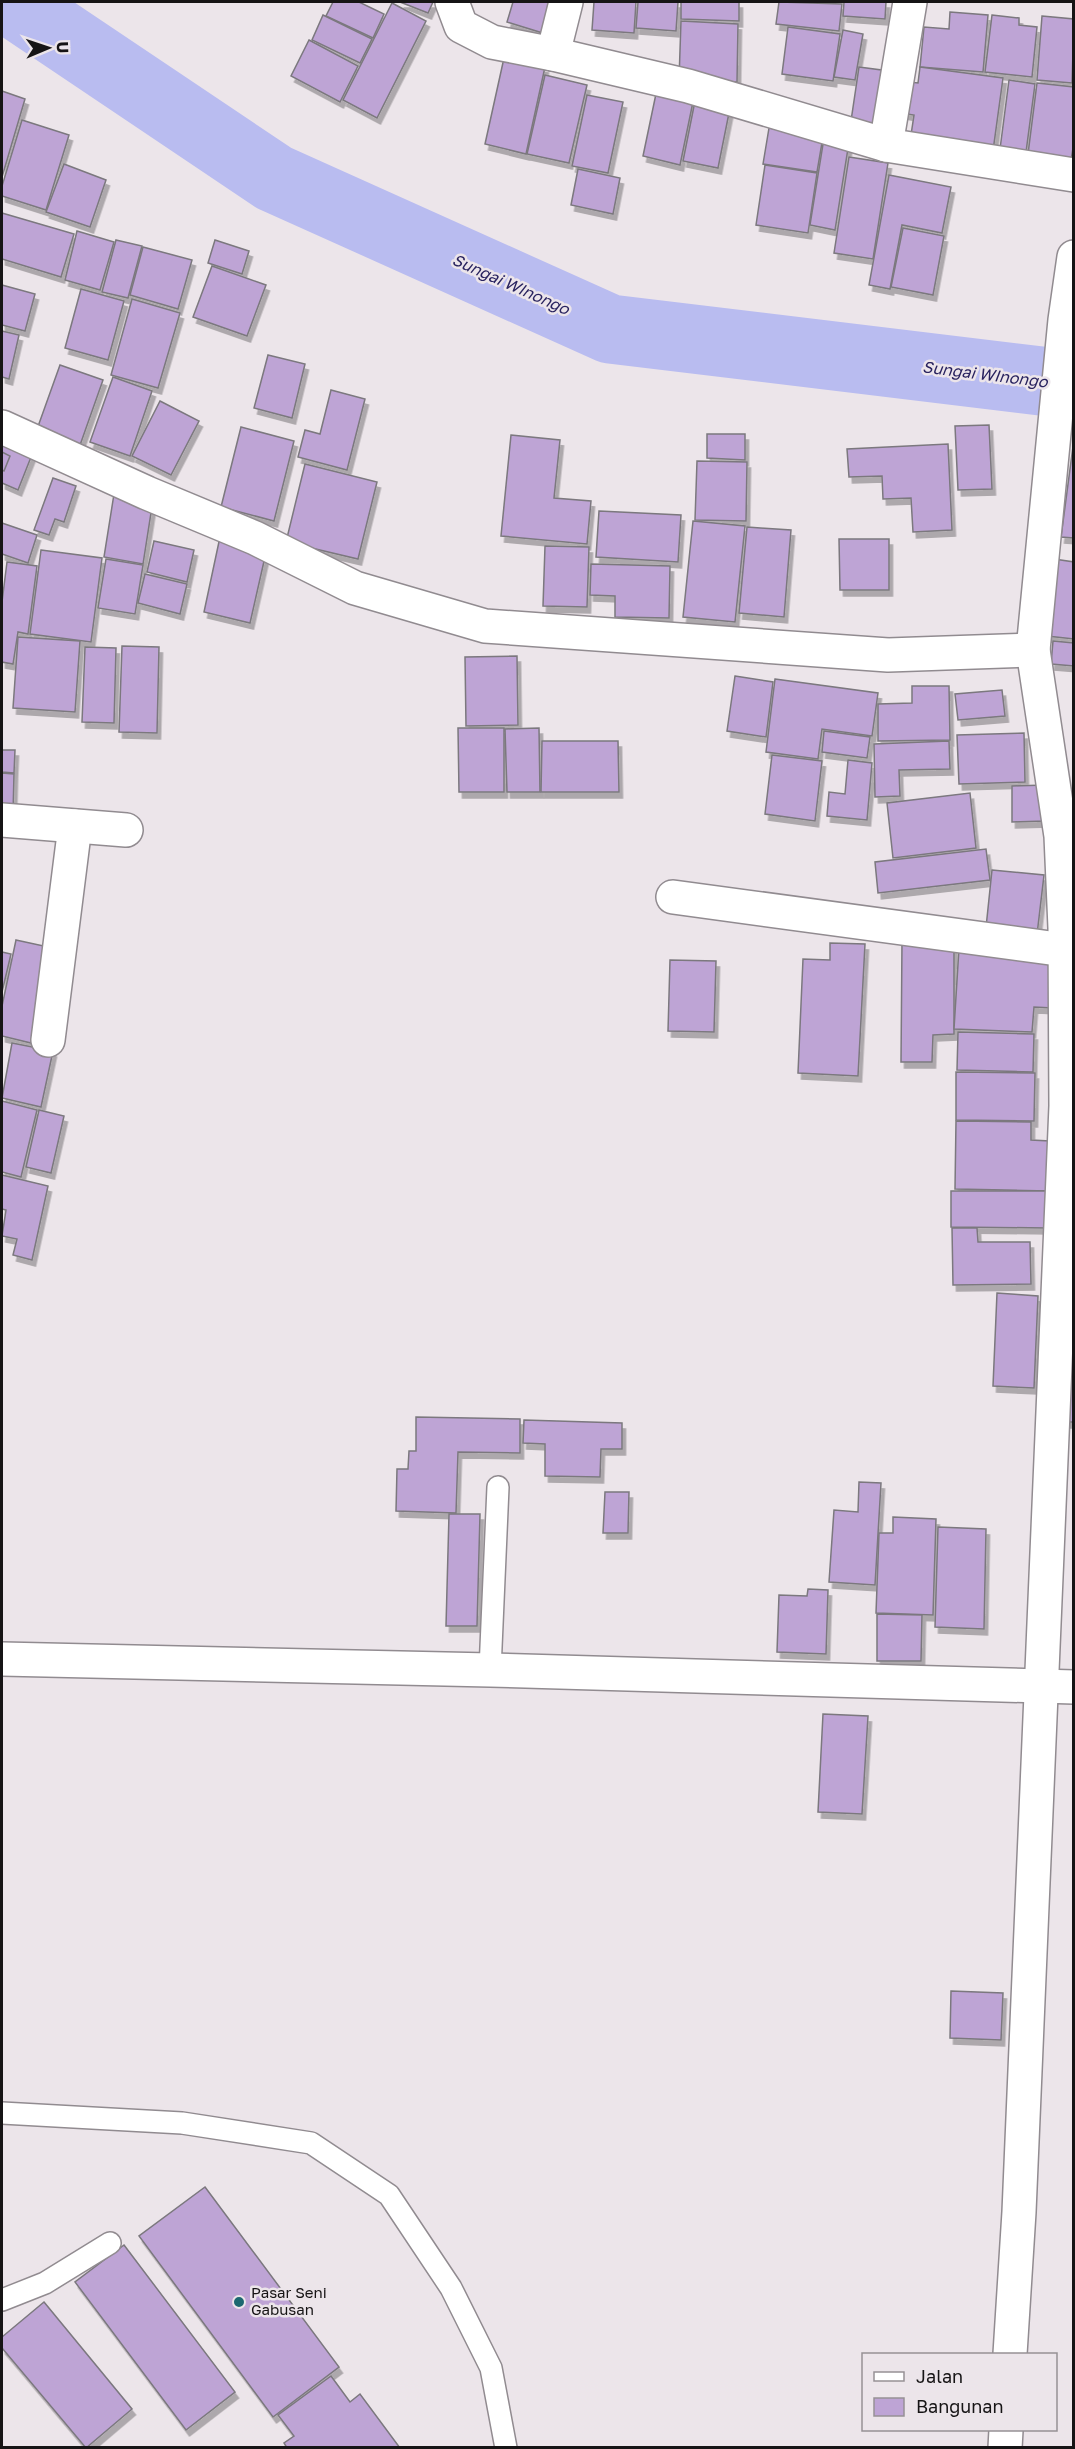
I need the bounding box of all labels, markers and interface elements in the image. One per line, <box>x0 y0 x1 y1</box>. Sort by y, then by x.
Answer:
north arrow <box>18 18 78 78</box>
text: U <box>53 41 73 54</box>
water label: Sungai WInongo <box>449 249 574 319</box>
water label: Sungai WInongo <box>921 356 1050 392</box>
place label: Pasar Seni Gabusan <box>251 2283 327 2318</box>
marker: Pasar Seni Gabusan <box>232 2295 246 2309</box>
legend <box>862 2353 1057 2431</box>
text: Jalan <box>916 2365 963 2387</box>
text: Bangunan <box>916 2395 1004 2417</box>

